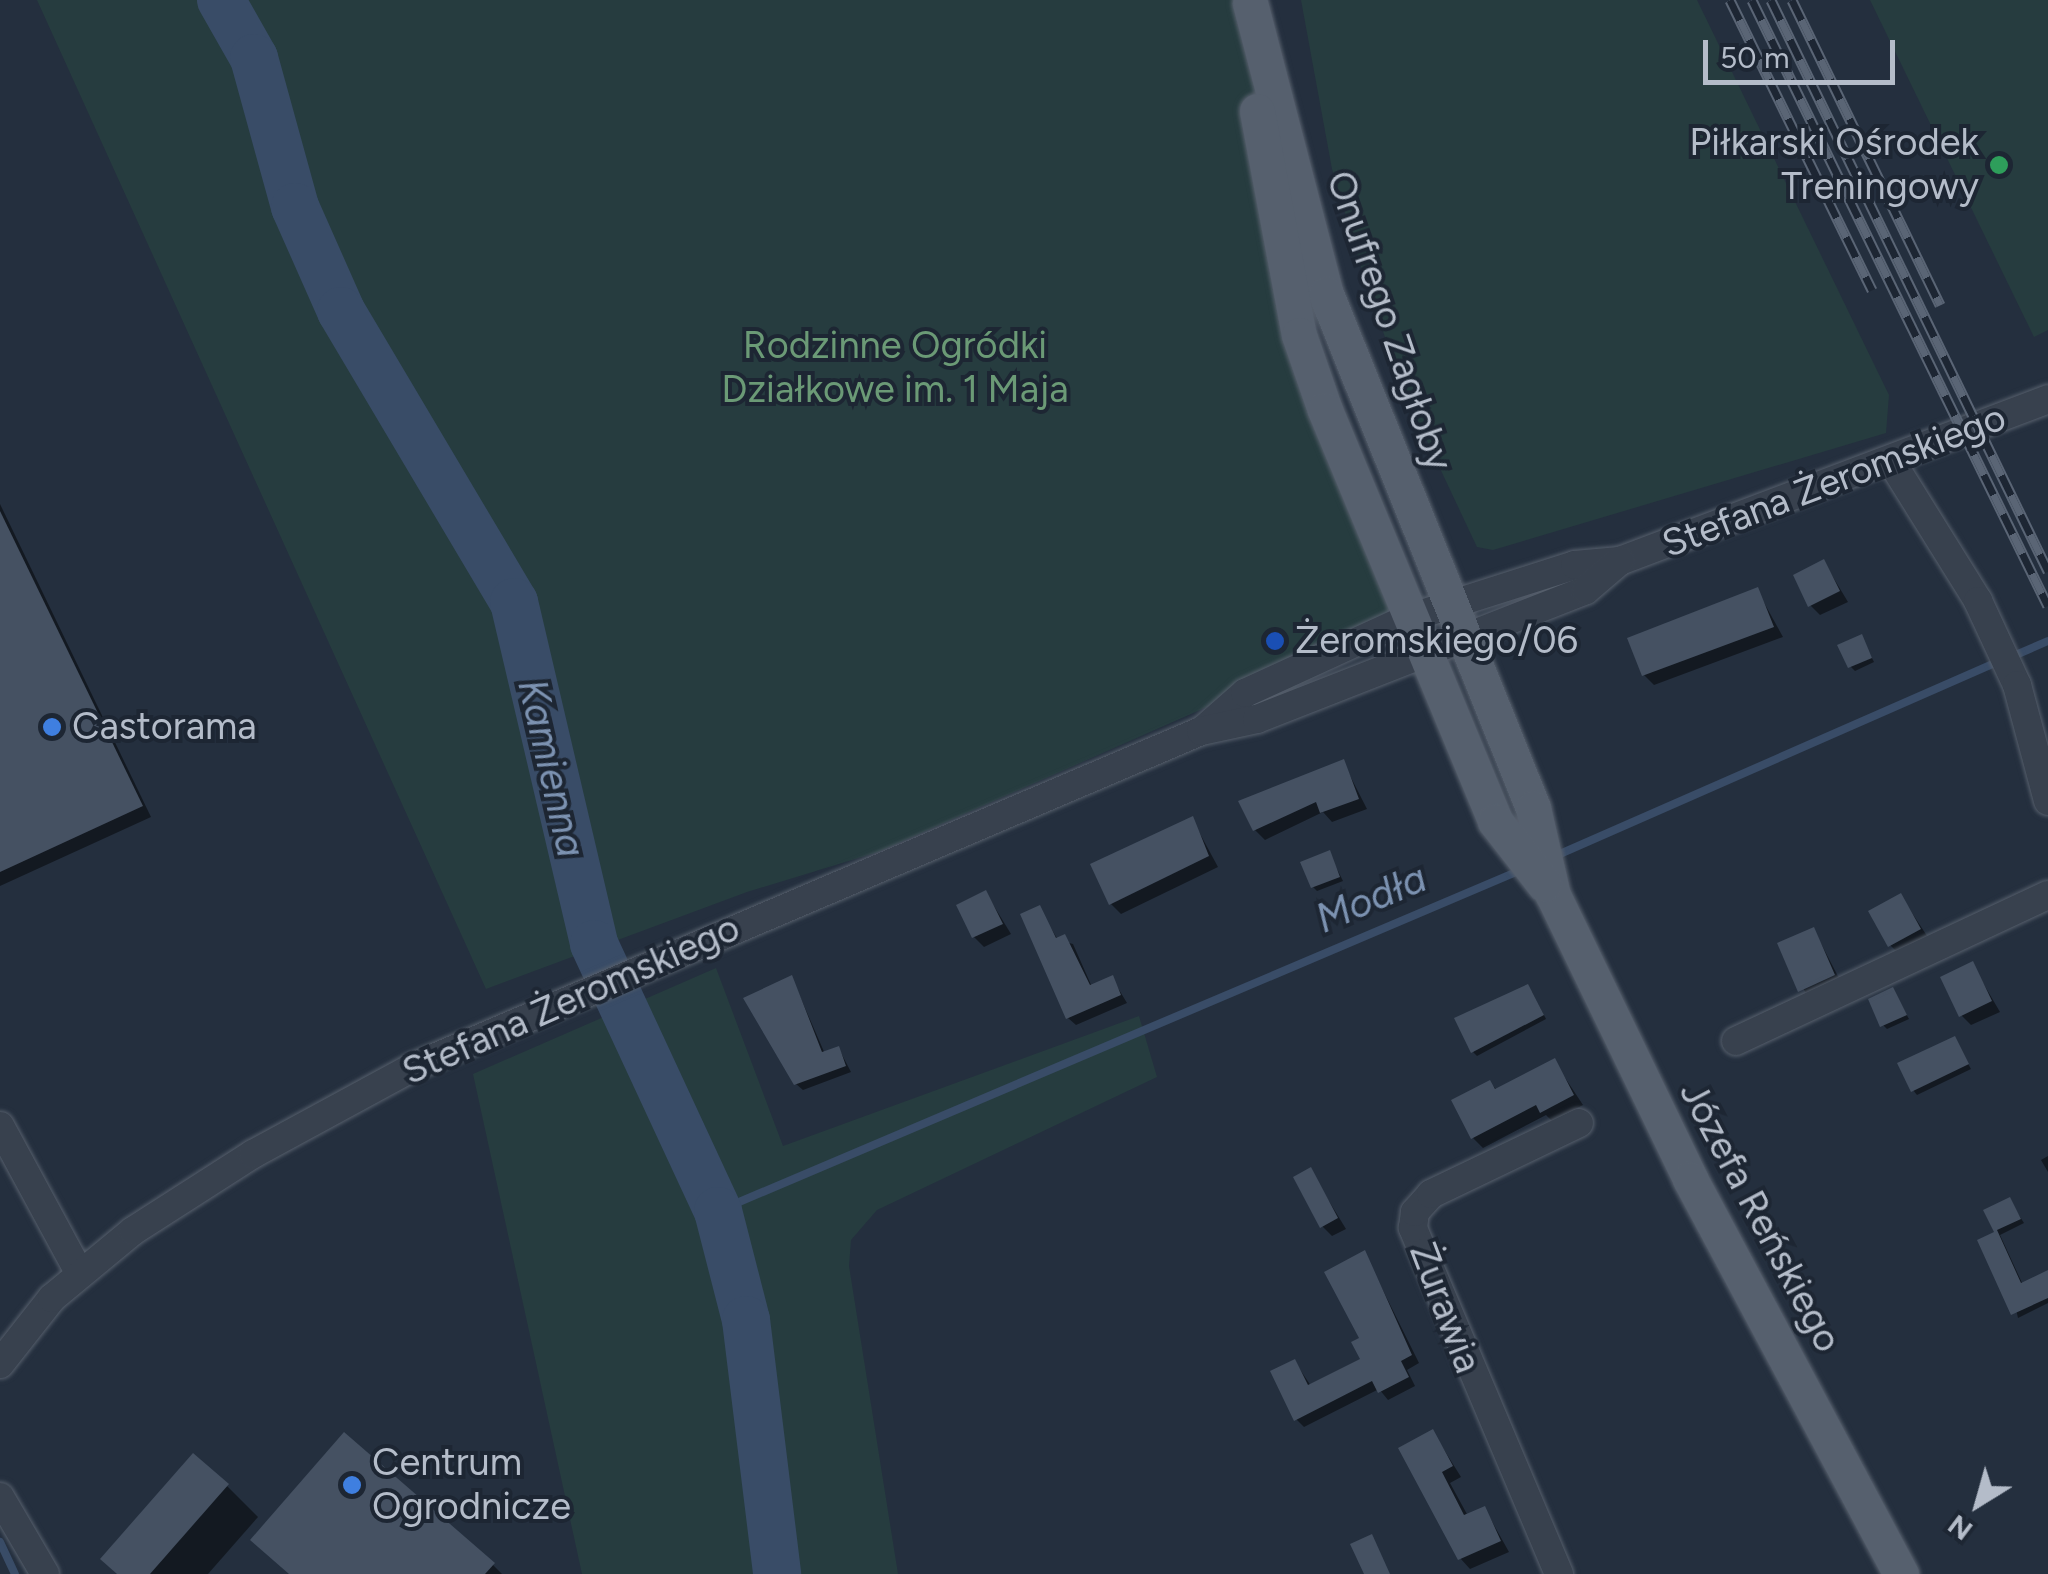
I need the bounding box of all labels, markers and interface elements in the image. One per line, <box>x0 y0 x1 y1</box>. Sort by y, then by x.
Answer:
scale bar <box>1708 20 1900 82</box>
text: 50 m <box>1720 39 1789 76</box>
place label: Piłkarski Ośrodek Treningowy <box>1689 120 1979 210</box>
marker: Piłkarski Ośrodek Treningowy <box>1988 154 2010 176</box>
street label: Onufrego Zagłoby <box>1316 165 1462 477</box>
park label: Rodzinne Ogródki Działkowe im. 1 Maja <box>721 323 1069 412</box>
street label: Stefana Żeromskiego <box>1656 394 2012 568</box>
place label: Żeromskiego/06 <box>1295 618 1578 664</box>
marker: Żeromskiego/06 <box>1264 630 1286 652</box>
water label: Kamienna <box>508 674 596 862</box>
place label: Castorama <box>72 704 257 750</box>
marker: Castorama <box>41 716 63 738</box>
water label: Modła <box>1309 853 1433 943</box>
street label: Stefana Żeromskiego <box>395 905 747 1095</box>
street label: Józefa Reńskiego <box>1670 1074 1850 1360</box>
street label: Żurawia <box>1399 1237 1491 1379</box>
place label: Centrum Ogrodnicze <box>372 1440 571 1530</box>
north arrow <box>1928 1454 2028 1554</box>
marker: Centrum Ogrodnicze <box>341 1474 363 1496</box>
text: N <box>1941 1508 1979 1548</box>

